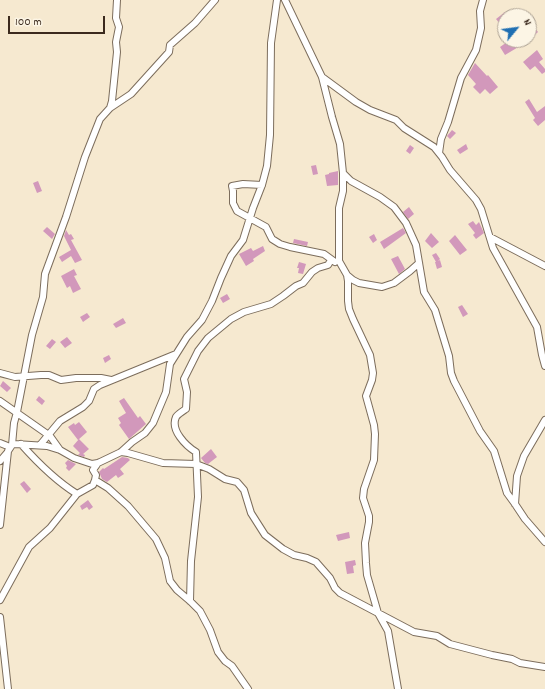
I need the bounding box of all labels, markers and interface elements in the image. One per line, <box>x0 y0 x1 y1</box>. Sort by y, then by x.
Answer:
scale bar <box>10 8 107 34</box>
north arrow <box>497 8 537 48</box>
text: 100 m <box>15 14 42 31</box>
text: N <box>518 16 535 29</box>

